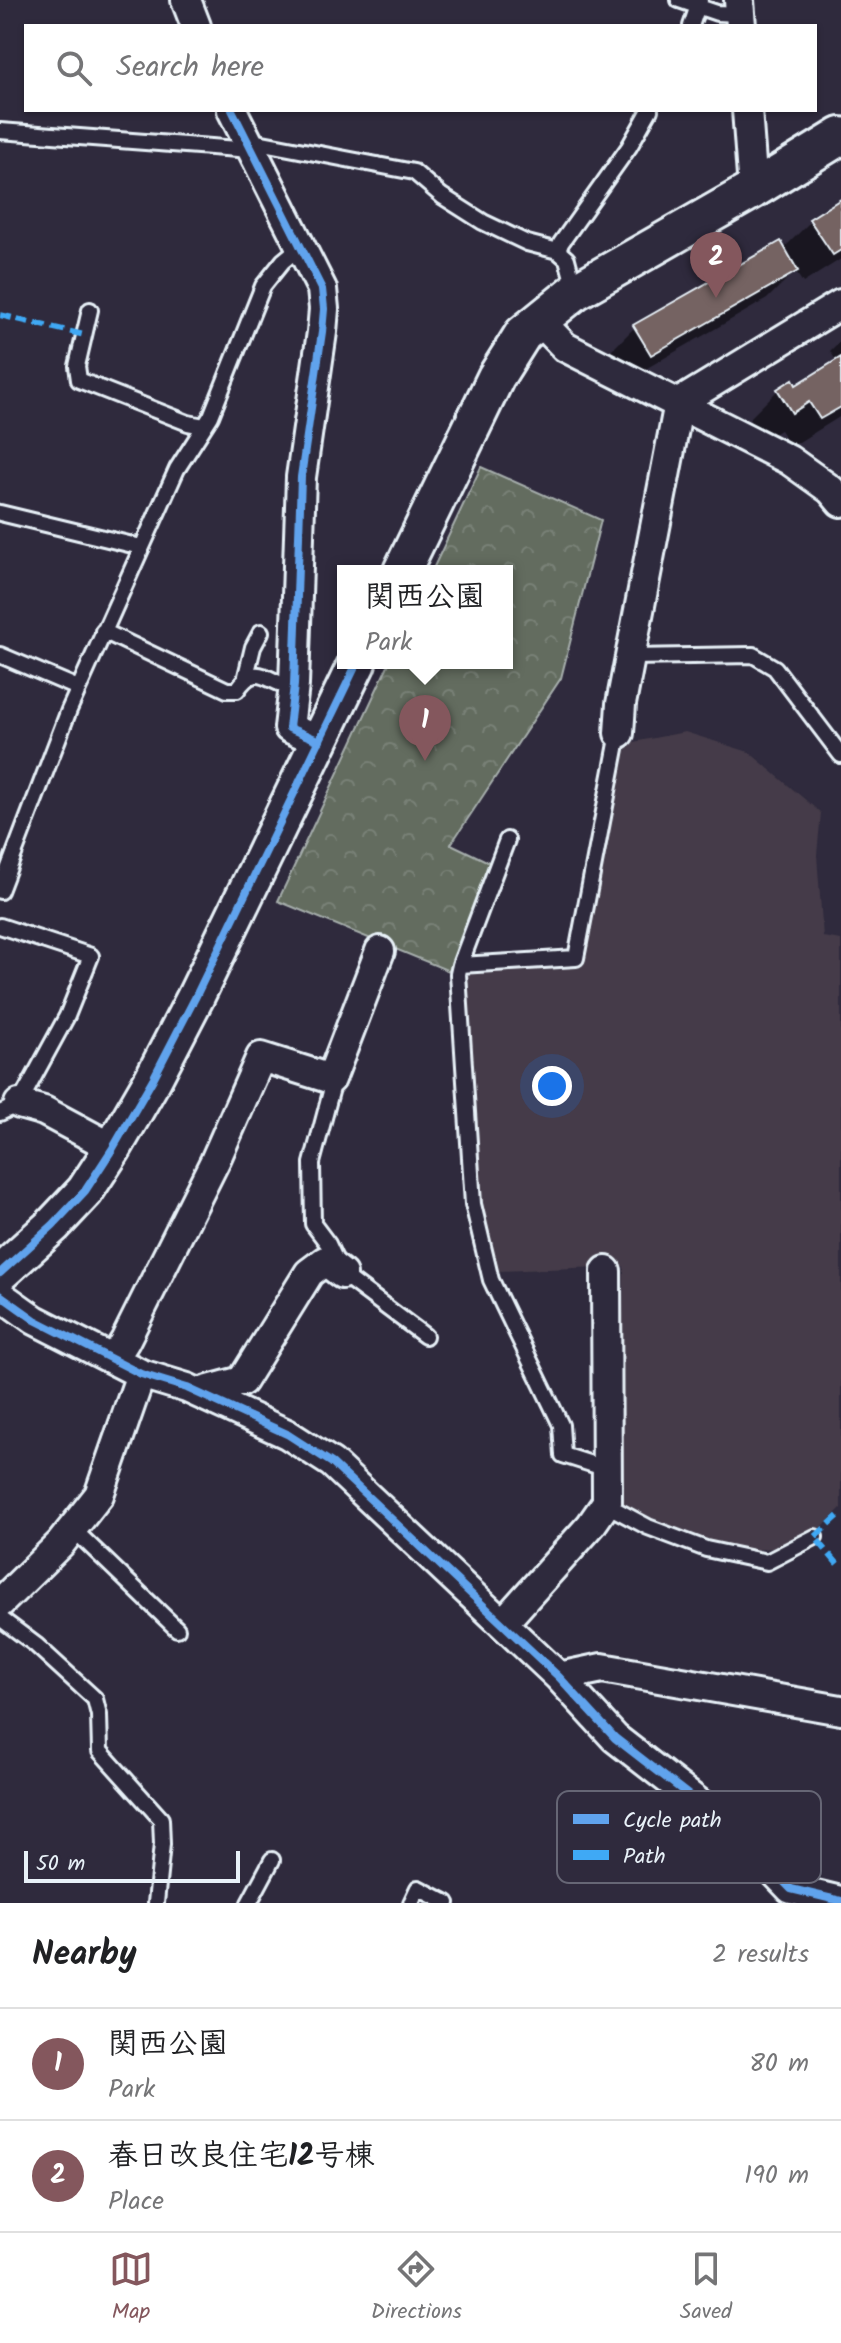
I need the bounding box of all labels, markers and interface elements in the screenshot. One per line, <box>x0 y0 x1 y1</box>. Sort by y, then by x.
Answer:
search box <box>24 24 817 112</box>
text: Search here <box>116 44 264 92</box>
icon: search <box>52 46 96 90</box>
pin: 2 <box>690 232 742 298</box>
popup <box>337 565 513 669</box>
text: 関西公園 <box>365 574 485 622</box>
text: Park <box>365 622 412 664</box>
pin: 1 <box>399 695 451 761</box>
your location <box>532 1066 572 1106</box>
legend <box>557 1791 821 1883</box>
text: Cycle path <box>623 1804 722 1839</box>
text: Path <box>623 1840 666 1875</box>
scale bar <box>24 1847 240 1883</box>
text: 50 m <box>36 1847 85 1882</box>
text: Nearby <box>32 1928 137 1982</box>
text: 2 results <box>712 1934 809 1976</box>
text: 関西公園 <box>108 2021 228 2069</box>
text: 1 <box>54 2043 62 2085</box>
text: 80 m <box>749 2043 809 2085</box>
text: Park <box>108 2069 155 2111</box>
text: 春日改良住宅12号棟 <box>108 2133 375 2181</box>
text: 2 <box>50 2155 66 2197</box>
text: 190 m <box>744 2155 809 2197</box>
text: Place <box>108 2181 164 2223</box>
tab: Map <box>109 2247 153 2330</box>
tab: Directions <box>371 2247 462 2330</box>
tab: Saved <box>680 2247 732 2330</box>

